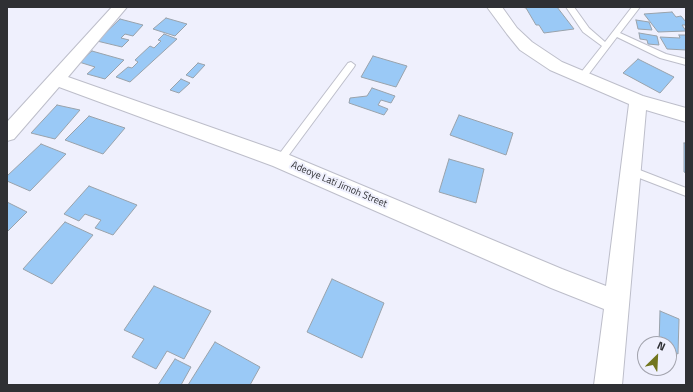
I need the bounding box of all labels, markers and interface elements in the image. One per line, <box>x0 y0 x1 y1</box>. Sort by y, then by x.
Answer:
street label: Adeoye Lati Jimoh Street <box>289 159 389 211</box>
north arrow <box>637 336 677 376</box>
text: N <box>655 337 668 355</box>

